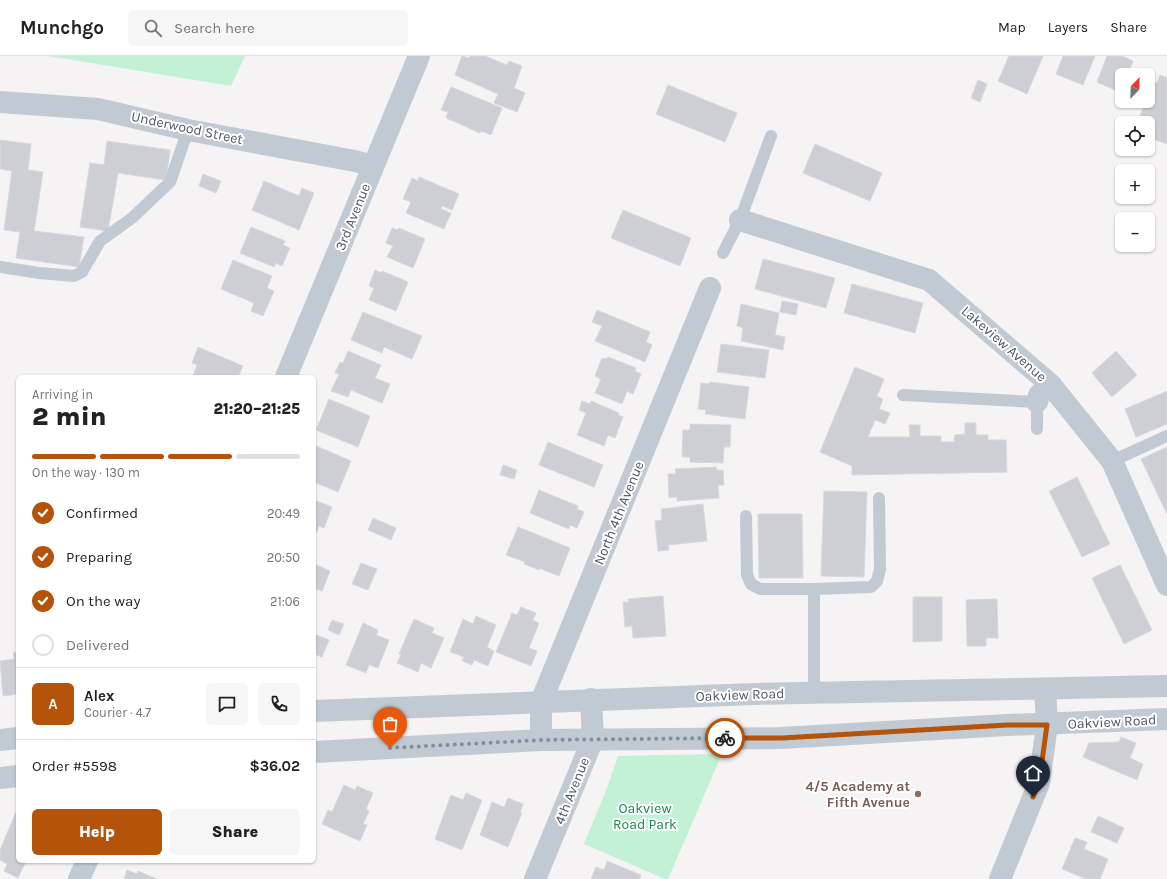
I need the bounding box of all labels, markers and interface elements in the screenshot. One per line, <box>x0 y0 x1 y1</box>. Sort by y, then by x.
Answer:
search box <box>128 10 408 46</box>
text: Munchgo <box>20 17 104 39</box>
icon: search <box>142 17 164 39</box>
text: Search here <box>174 19 255 37</box>
text: Map <box>998 19 1026 36</box>
text: Layers <box>1048 19 1088 36</box>
text: Share <box>1110 19 1147 36</box>
north arrow <box>1115 68 1155 108</box>
map controls <box>1115 68 1155 252</box>
street label: Underwood Street <box>130 108 244 148</box>
button: locate <box>1115 116 1155 156</box>
button: + <box>1115 164 1155 204</box>
street label: 3rd Avenue <box>332 181 374 253</box>
button: − <box>1115 212 1155 252</box>
street label: Lakeview Avenue <box>958 302 1050 386</box>
text: Arriving in <box>32 387 93 402</box>
text: 21:20–21:25 <box>213 400 300 418</box>
text: 2 min <box>32 401 107 432</box>
street label: North 4th Avenue <box>590 459 648 567</box>
text: On the way · 130 m <box>32 465 140 480</box>
icon: check <box>32 502 54 524</box>
text: Confirmed <box>66 504 138 522</box>
text: 20:49 <box>267 506 300 521</box>
icon: check <box>32 546 54 568</box>
text: Preparing <box>66 548 132 566</box>
text: 20:50 <box>267 550 300 565</box>
icon: check <box>32 590 54 612</box>
text: On the way <box>66 592 140 610</box>
text: 21:06 <box>270 594 300 609</box>
text: Delivered <box>66 636 130 654</box>
button: chat <box>206 683 248 725</box>
button: phone <box>258 683 300 725</box>
street label: Oakview Road <box>695 685 785 705</box>
text: Alex <box>84 687 114 705</box>
text: A <box>48 695 58 713</box>
text: Courier · 4.7 <box>84 705 151 720</box>
pin <box>373 707 407 748</box>
street label: Oakview Road <box>1067 711 1157 733</box>
icon: bag <box>379 713 401 735</box>
courier <box>705 718 745 758</box>
icon: bike <box>714 727 736 749</box>
street label: 4th Avenue <box>551 755 593 827</box>
pin <box>1016 756 1050 797</box>
text: Order #5598 <box>32 757 117 775</box>
text: $36.02 <box>249 757 300 775</box>
icon: home <box>1022 762 1044 784</box>
place label: 4/5 Academy at Fifth Avenue <box>805 778 910 811</box>
marker: 4/5 Academy at Fifth Avenue <box>913 789 923 799</box>
park label: Oakview Road Park <box>613 800 677 833</box>
button: Help <box>32 809 162 855</box>
button: Share <box>170 809 300 855</box>

